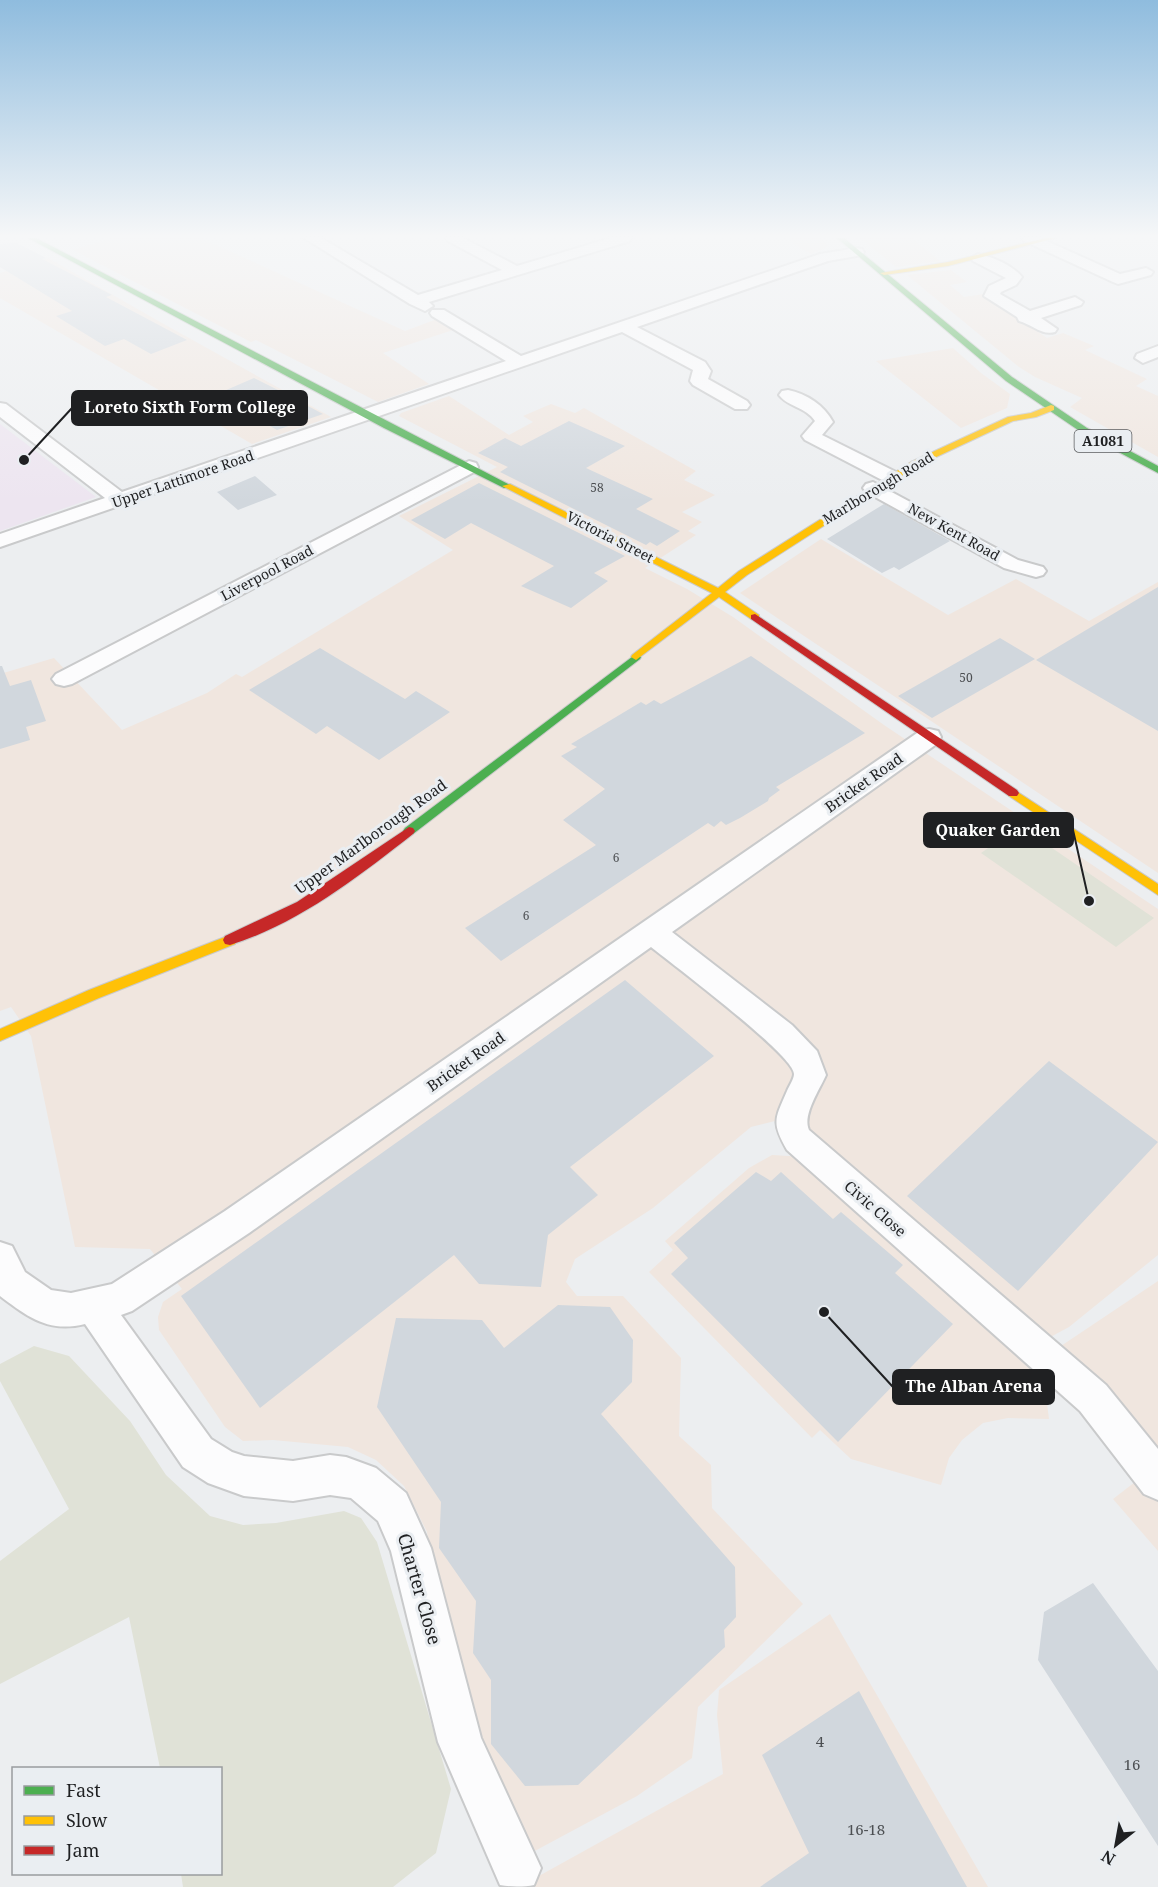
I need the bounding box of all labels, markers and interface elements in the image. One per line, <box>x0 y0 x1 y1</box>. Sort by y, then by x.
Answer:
callout: Loreto Sixth Form College <box>72 391 307 425</box>
text: Loreto Sixth Form College <box>84 396 296 418</box>
road number: A1081 <box>1074 430 1132 452</box>
street label: Upper Lattimore Road <box>109 445 257 512</box>
street label: Marlborough Road <box>819 447 937 528</box>
house number: 58 <box>590 479 604 496</box>
street label: New Kent Road <box>905 498 1004 565</box>
street label: Victoria Street <box>563 506 657 567</box>
street label: Liverpool Road <box>217 540 317 605</box>
house number: 50 <box>959 669 973 686</box>
street label: Bricket Road <box>820 748 906 816</box>
street label: Upper Marlborough Road <box>290 774 450 898</box>
callout: Quaker Garden <box>924 813 1073 847</box>
text: Quaker Garden <box>936 819 1061 841</box>
house number: 6 <box>613 849 620 866</box>
house number: 6 <box>523 907 530 924</box>
street label: Bricket Road <box>422 1027 508 1095</box>
street label: Civic Close <box>840 1176 911 1241</box>
callout: The Alban Arena <box>893 1370 1054 1404</box>
text: The Alban Arena <box>906 1375 1043 1397</box>
street label: Charter Close <box>393 1530 447 1647</box>
house number: 4 <box>816 1731 825 1751</box>
house number: 16 <box>1124 1754 1140 1774</box>
legend <box>12 1767 222 1875</box>
text: Fast <box>66 1778 101 1802</box>
text: Slow <box>66 1808 108 1832</box>
north arrow <box>1086 1815 1146 1875</box>
house number: 16-18 <box>847 1819 885 1839</box>
text: Jam <box>65 1838 100 1862</box>
text: N <box>1097 1845 1119 1871</box>

